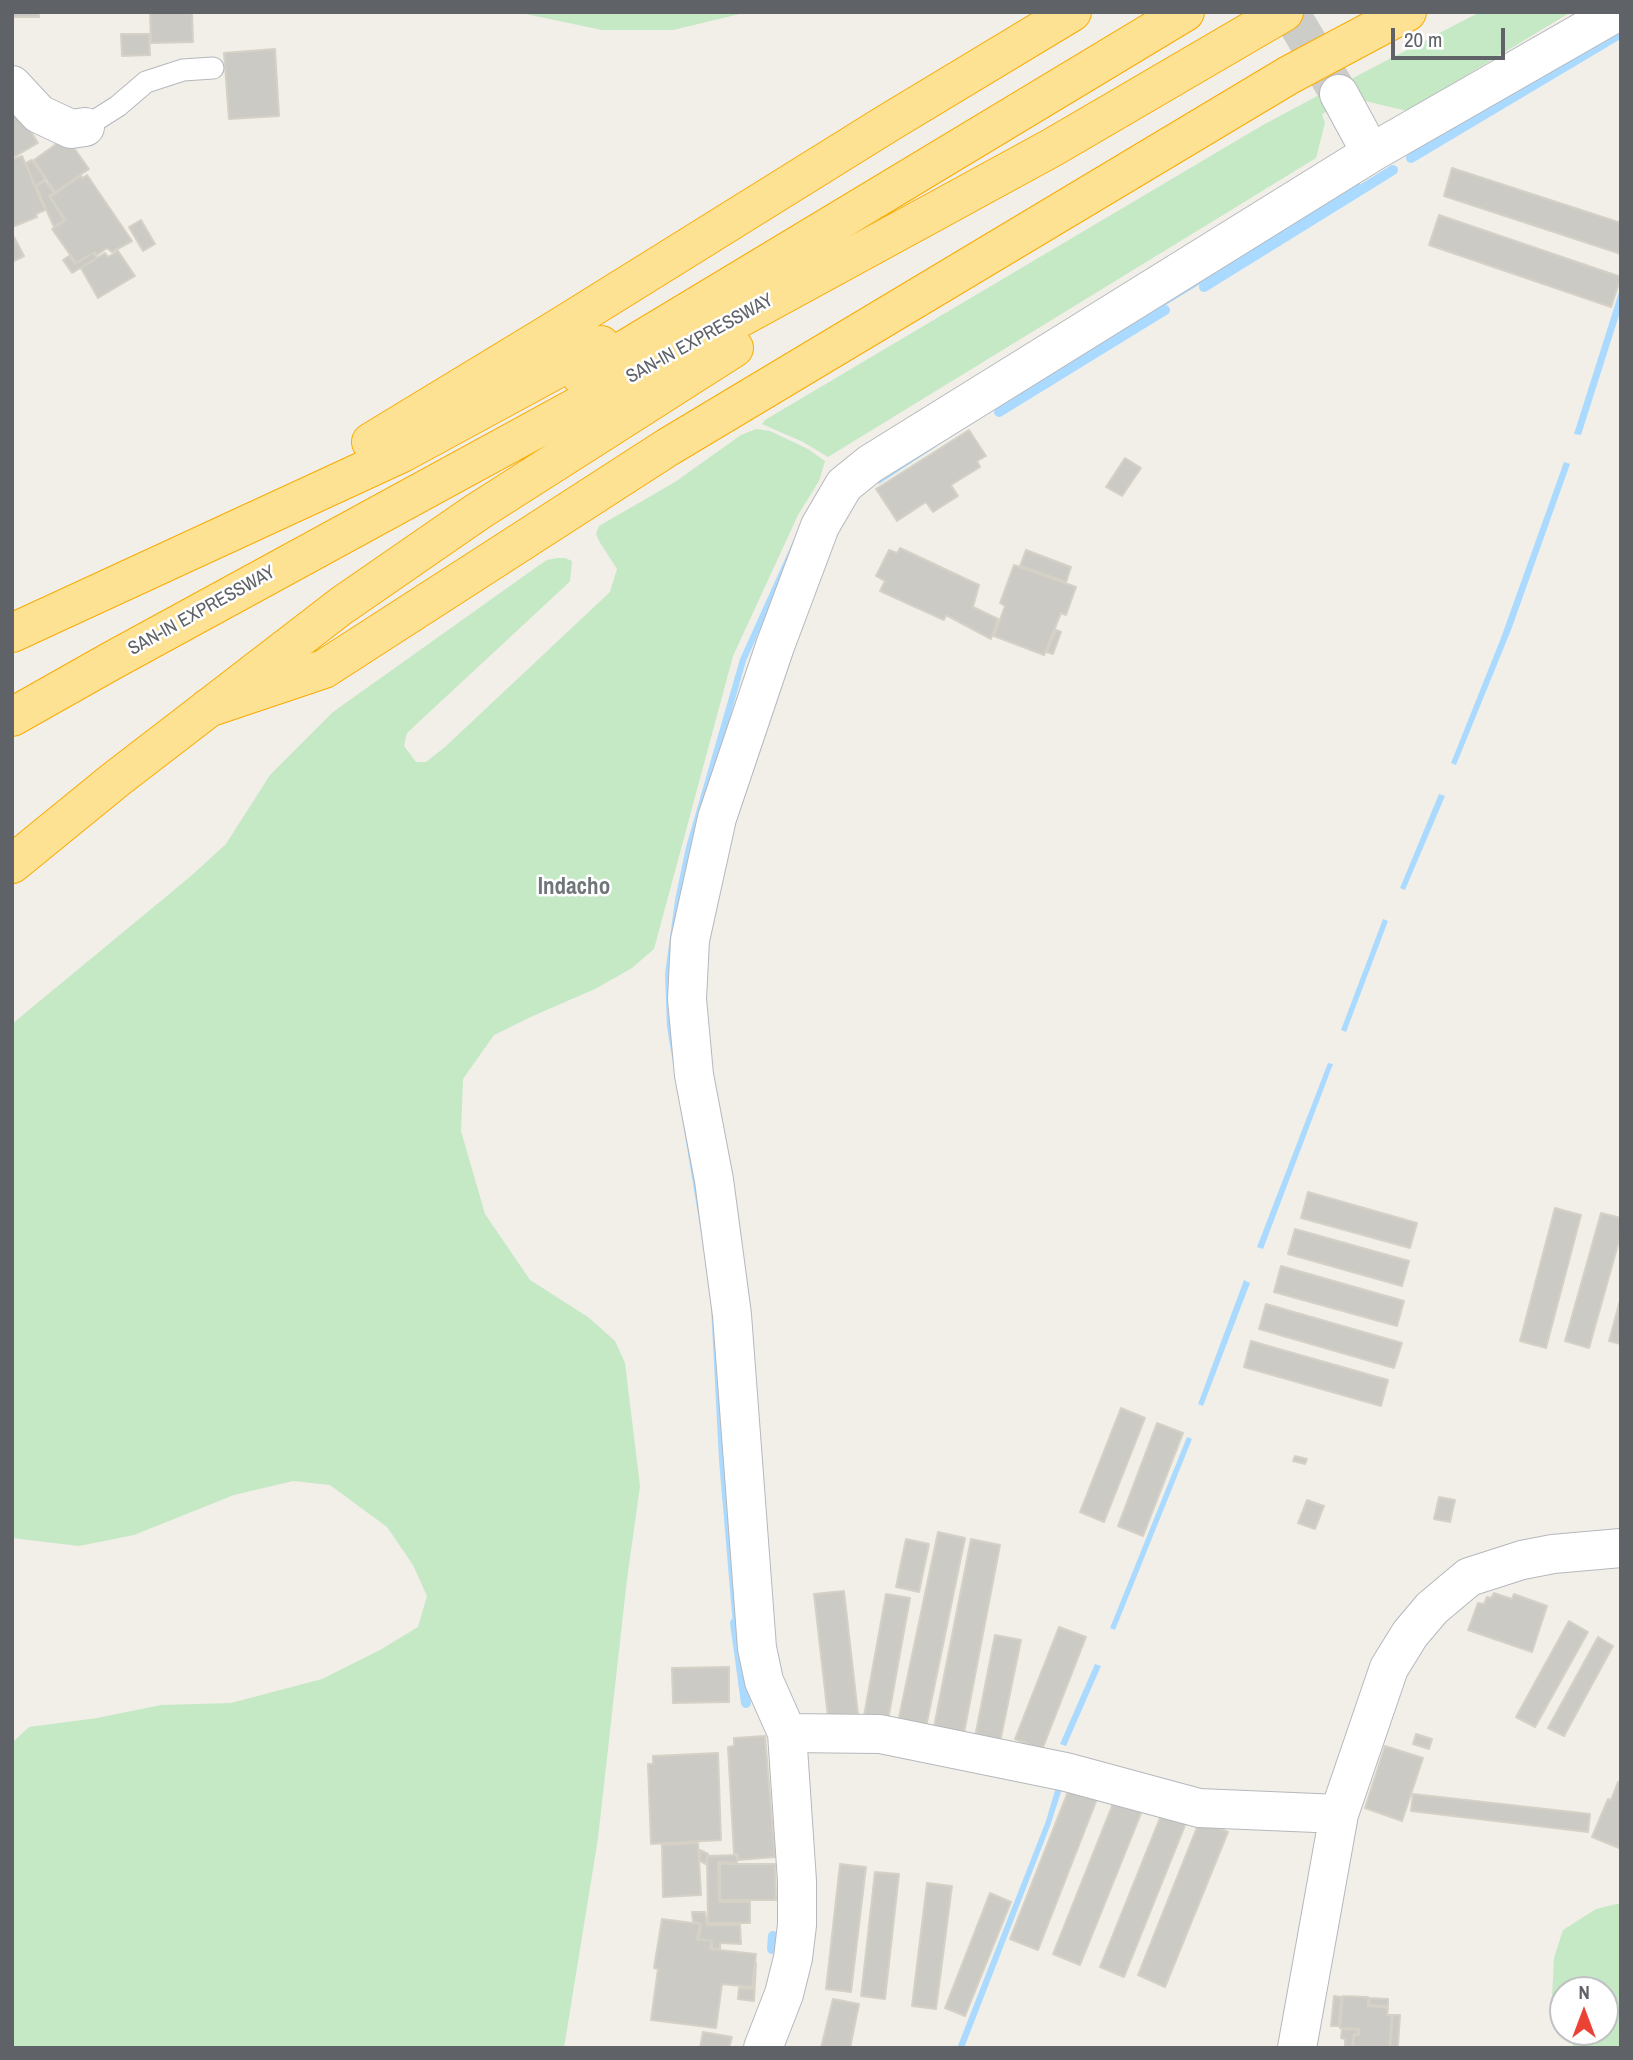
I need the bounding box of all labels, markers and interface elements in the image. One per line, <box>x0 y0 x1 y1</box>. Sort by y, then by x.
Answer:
scale bar <box>1395 14 1509 58</box>
text: 20 m <box>1404 25 1442 54</box>
street label: SAN-IN EXPRESSWAY <box>623 289 777 389</box>
street label: SAN-IN EXPRESSWAY <box>125 561 279 661</box>
district label: Indacho <box>538 874 610 902</box>
north arrow <box>1549 1976 1619 2046</box>
text: N <box>1578 1979 1590 2005</box>

